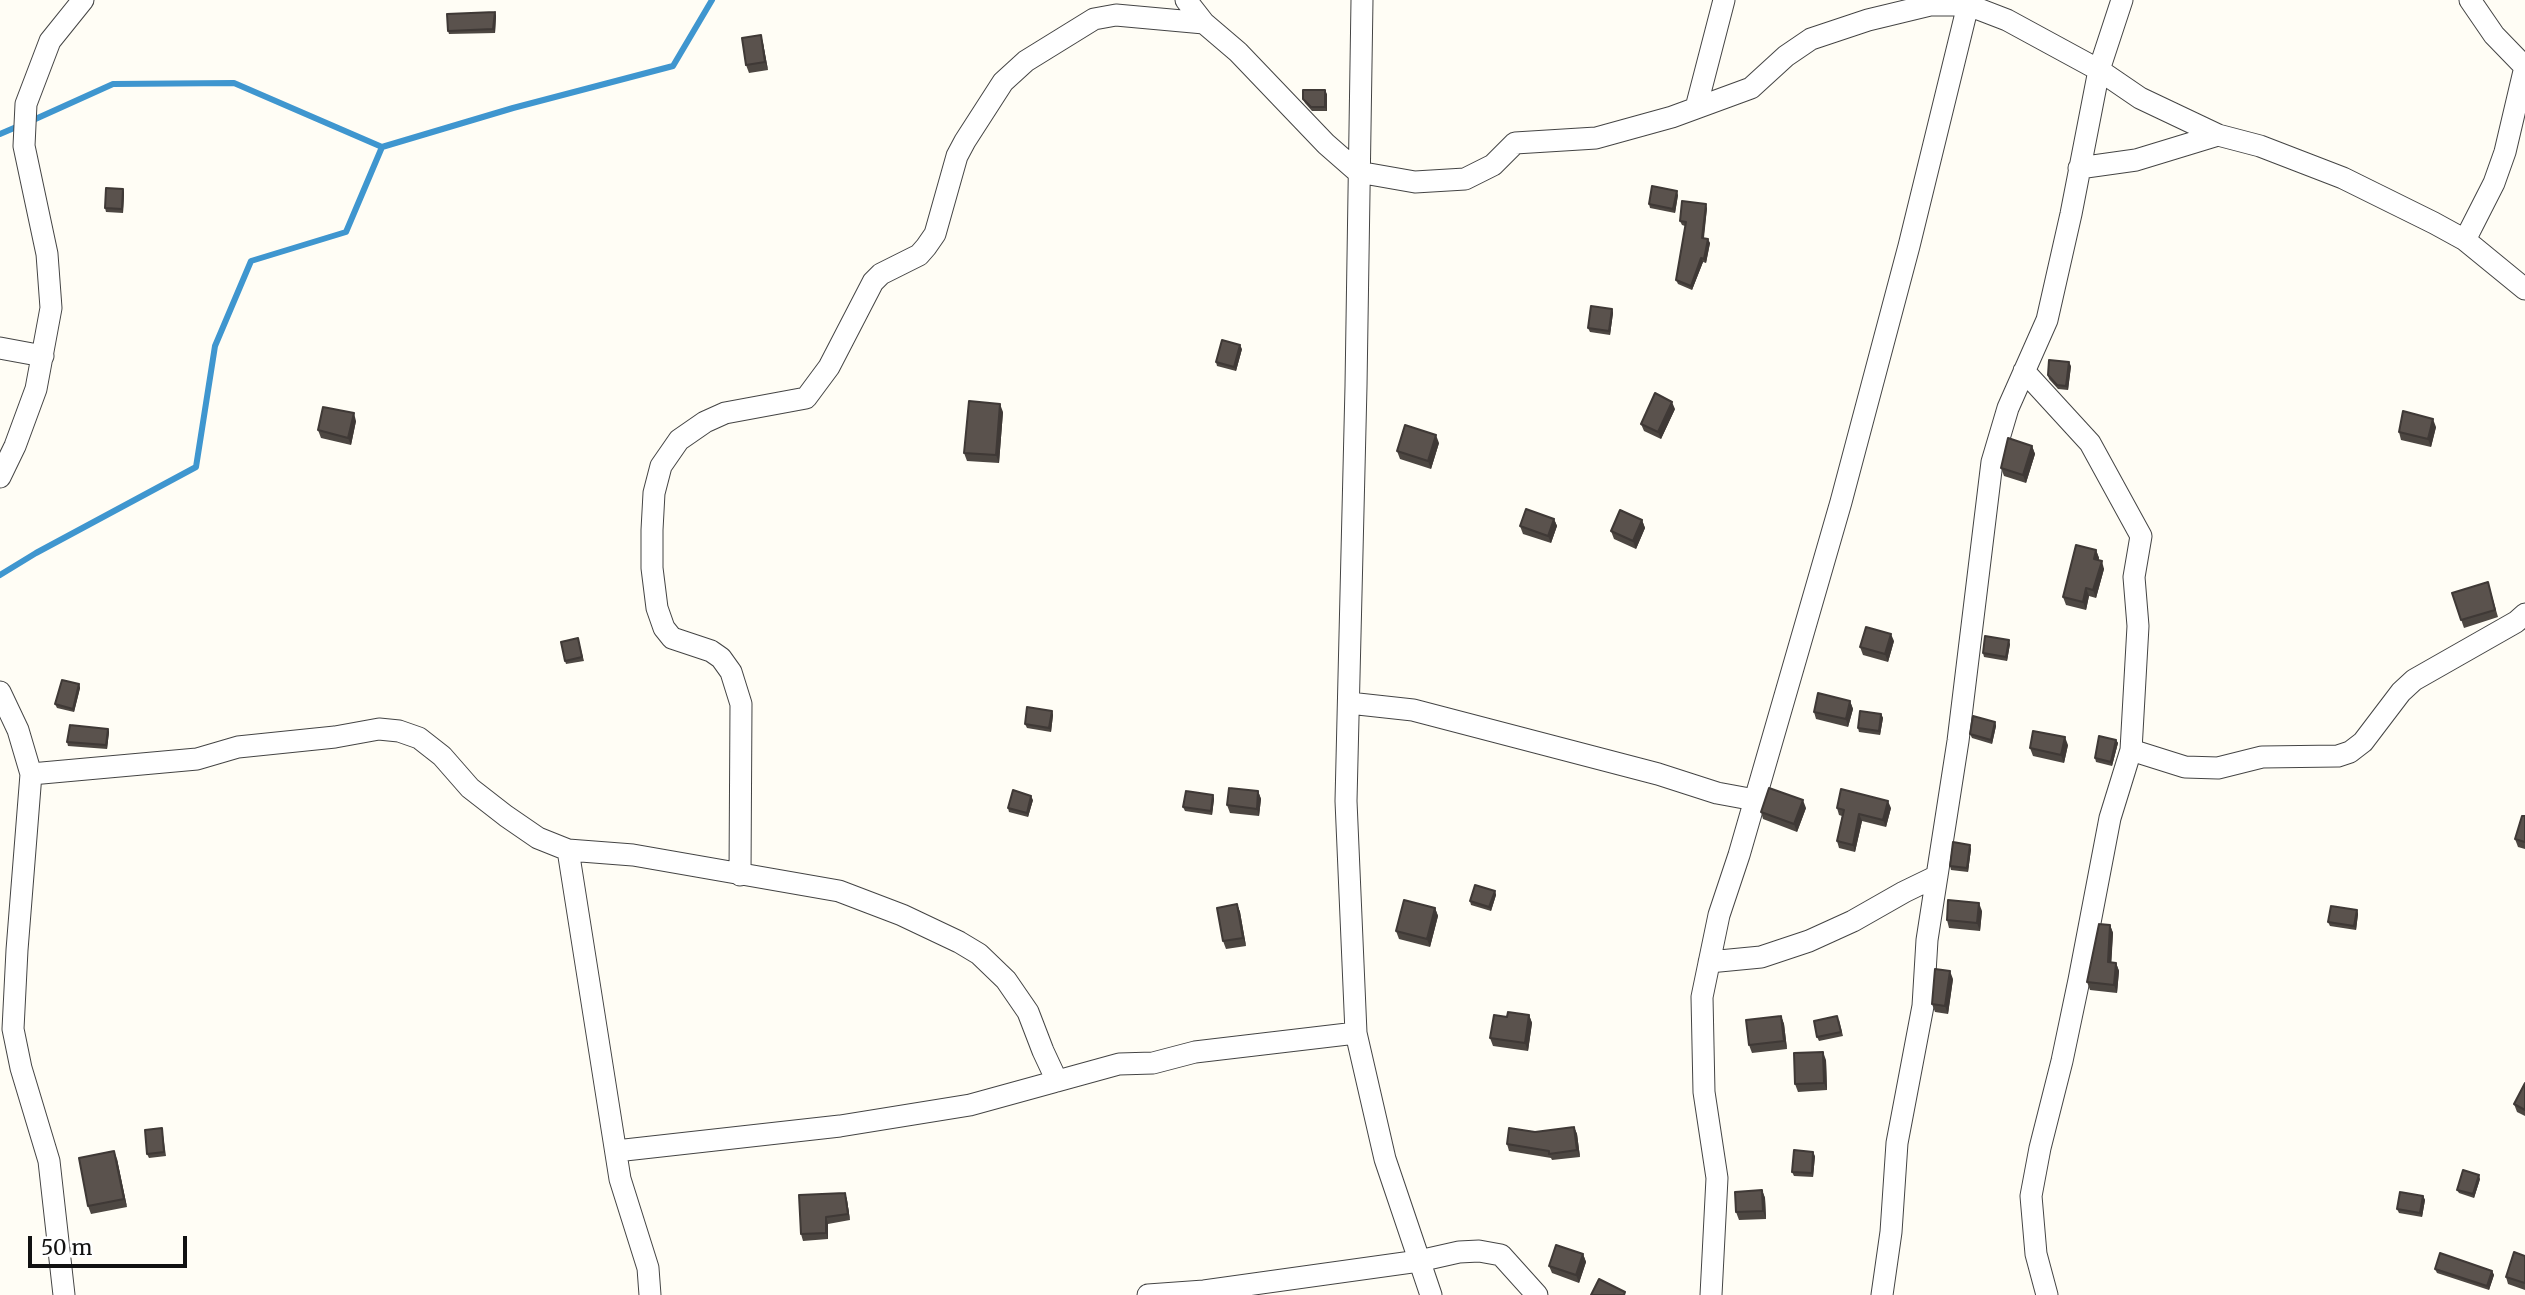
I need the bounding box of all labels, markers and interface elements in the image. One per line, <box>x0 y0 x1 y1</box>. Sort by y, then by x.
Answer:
scale bar <box>32 1222 191 1266</box>
text: 50 m <box>41 1234 92 1261</box>

